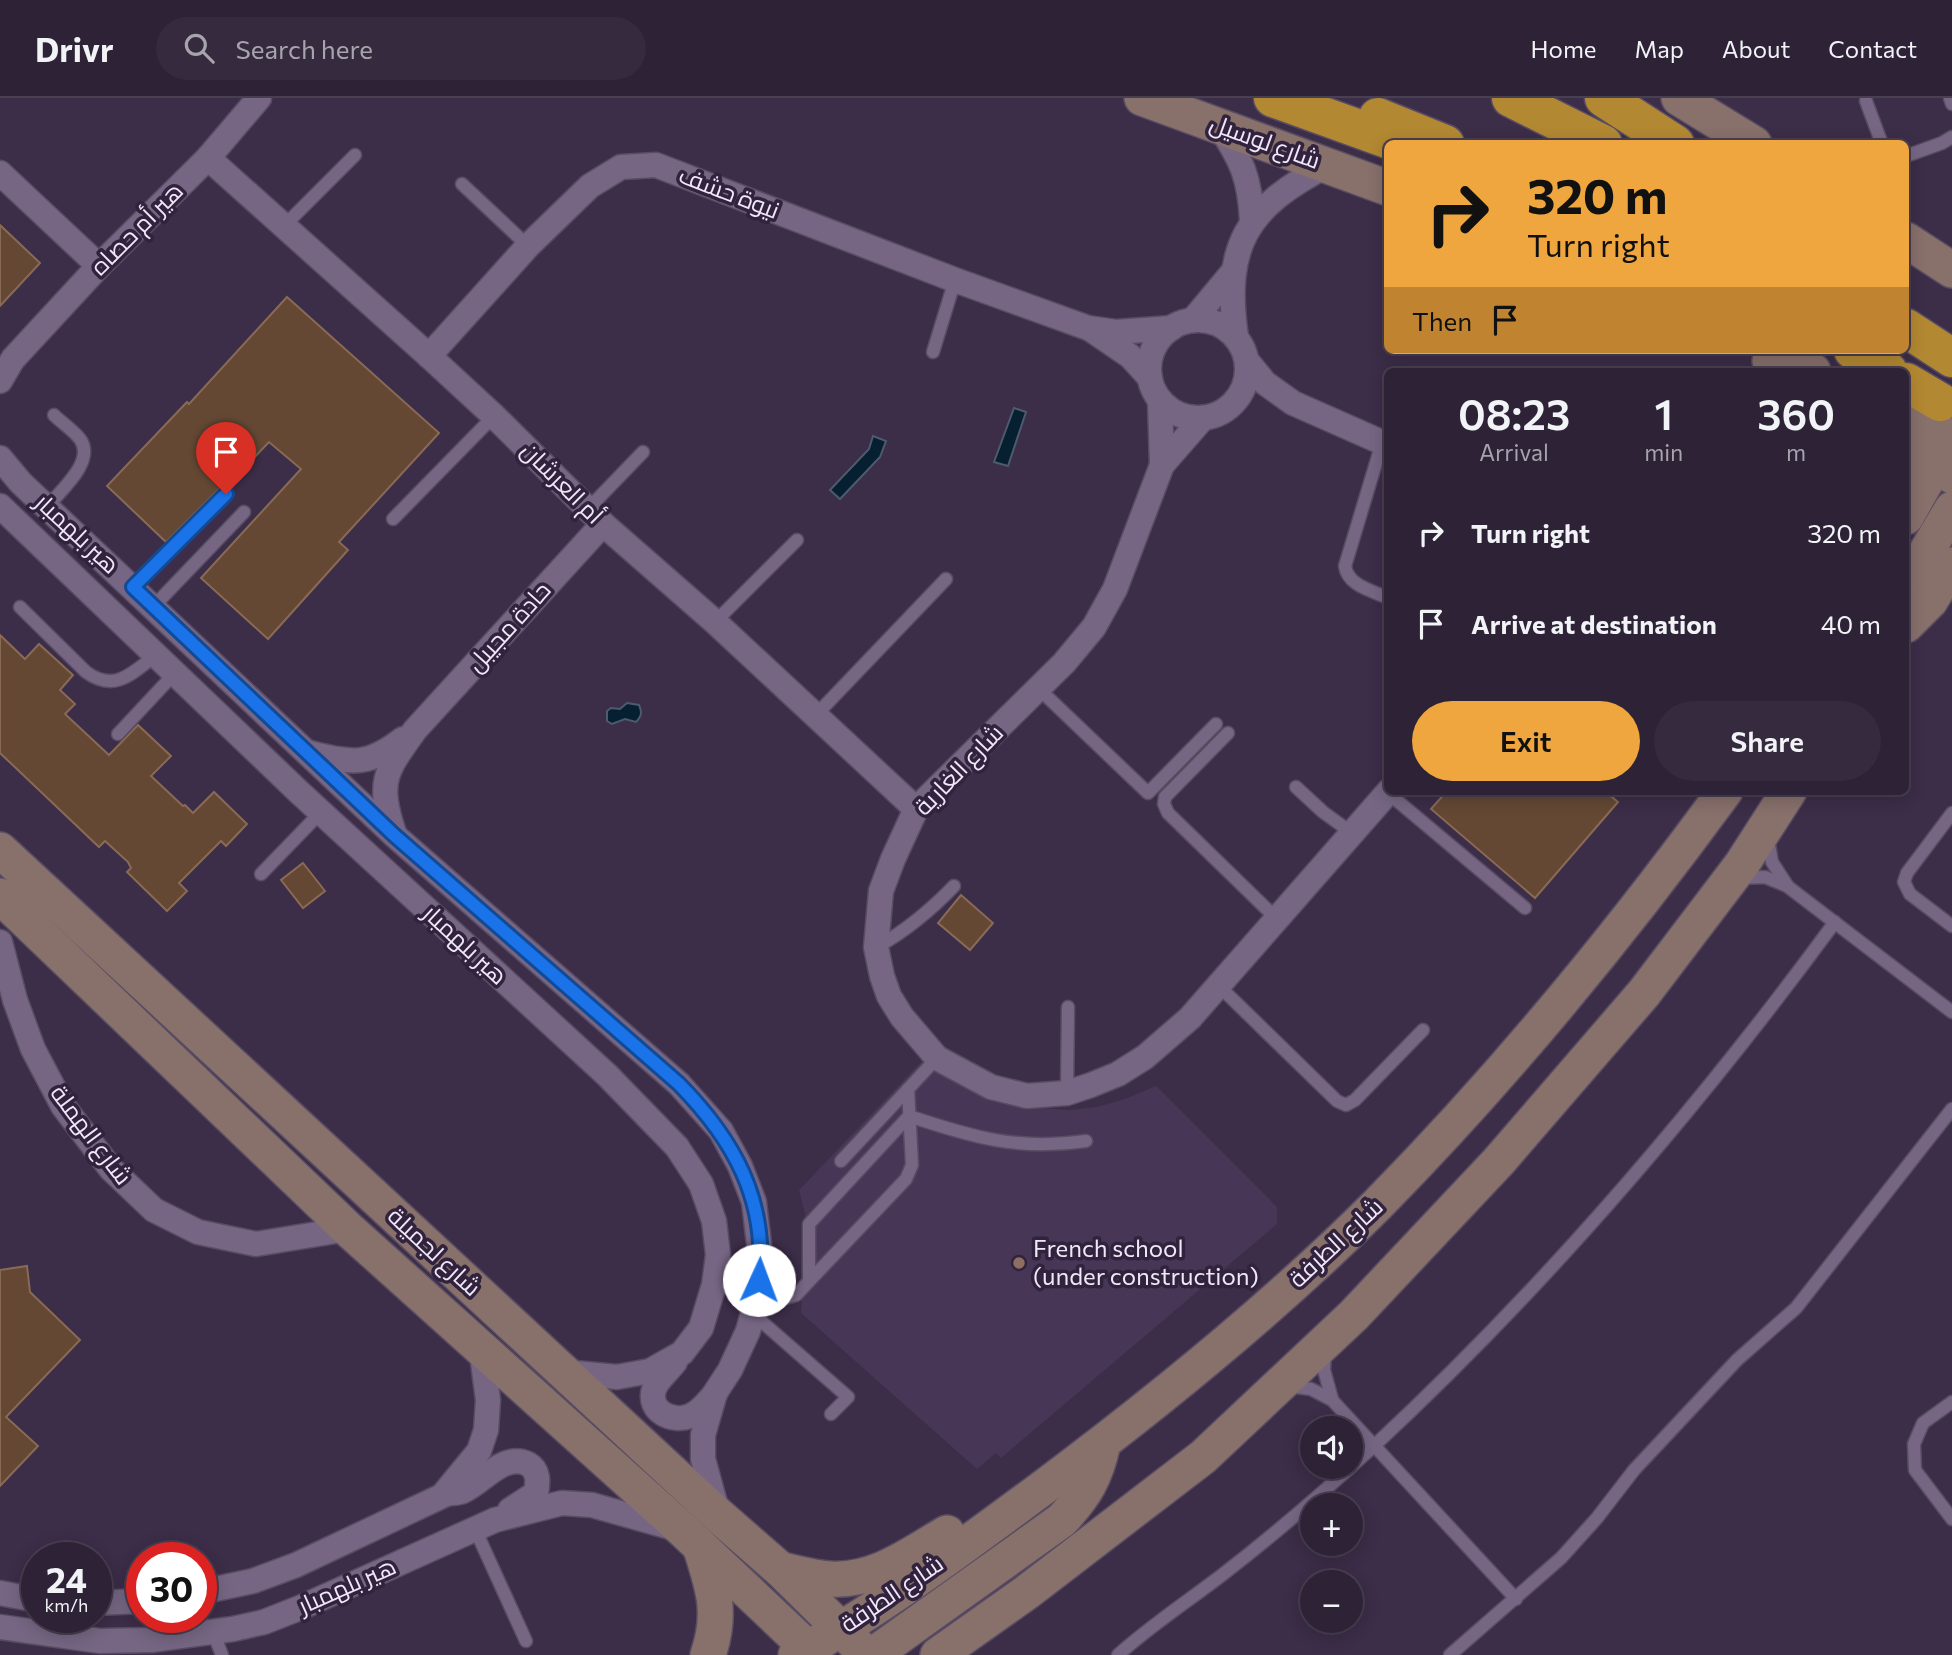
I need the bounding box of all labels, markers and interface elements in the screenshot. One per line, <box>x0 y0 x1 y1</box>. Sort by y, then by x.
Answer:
search box <box>156 17 646 80</box>
text: Drivr <box>35 28 114 69</box>
icon: search <box>180 29 218 67</box>
text: Search here <box>236 33 373 64</box>
text: Home <box>1531 34 1597 63</box>
text: Map <box>1635 34 1684 63</box>
text: About <box>1722 34 1790 63</box>
text: Contact <box>1828 34 1917 63</box>
street label: شارع لوسيل <box>1205 107 1325 177</box>
street label: نيوة حشف <box>675 159 784 224</box>
text: 320 m <box>1527 164 1668 224</box>
icon: right <box>1412 168 1503 259</box>
street label: هير أم حصاه <box>84 176 190 282</box>
text: Turn right <box>1527 224 1670 264</box>
icon: arrive <box>1486 301 1524 339</box>
text: Then <box>1412 305 1472 336</box>
text: 08:23 <box>1458 387 1570 439</box>
text: 1 <box>1654 387 1673 439</box>
text: 360 <box>1757 387 1835 439</box>
pin <box>196 422 256 494</box>
icon: arrive <box>207 433 245 471</box>
street label: أم العرشان <box>514 435 610 531</box>
text: Arrival <box>1479 438 1549 466</box>
text: min <box>1644 438 1683 466</box>
text: m <box>1786 438 1806 466</box>
street label: هير بلهمبار <box>28 485 126 580</box>
icon: right <box>1412 514 1450 552</box>
text: Turn right <box>1471 517 1590 548</box>
text: 320 m <box>1807 517 1881 548</box>
street label: حادة مجيبل <box>460 575 557 678</box>
icon: arrive <box>1412 605 1450 643</box>
text: Arrive at destination <box>1471 608 1717 639</box>
text: 40 m <box>1821 608 1881 639</box>
button: Exit <box>1412 701 1640 781</box>
button: Share <box>1654 701 1881 781</box>
street label: شارع الغارية <box>908 718 1010 822</box>
street label: هير بلهمبار <box>416 896 514 991</box>
street label: شارع الهملة <box>43 1078 139 1192</box>
street label: شارع الطرفة <box>1282 1191 1390 1295</box>
street label: شارع لجميلة <box>380 1201 488 1303</box>
place label: French school (under construction) <box>1033 1233 1259 1290</box>
position arrow <box>722 1243 796 1317</box>
marker: French school (under construction) <box>1011 1255 1027 1271</box>
map controls <box>1300 1416 1363 1633</box>
button: sound <box>1300 1416 1363 1479</box>
button: + <box>1300 1493 1363 1556</box>
speed limit sign: 30 <box>126 1542 217 1633</box>
street label: شارع الطرفة <box>834 1548 950 1640</box>
street label: هير بلهمبار <box>291 1550 400 1621</box>
text: 24 <box>46 1557 87 1600</box>
button: − <box>1300 1570 1363 1633</box>
text: km/h <box>45 1594 88 1616</box>

